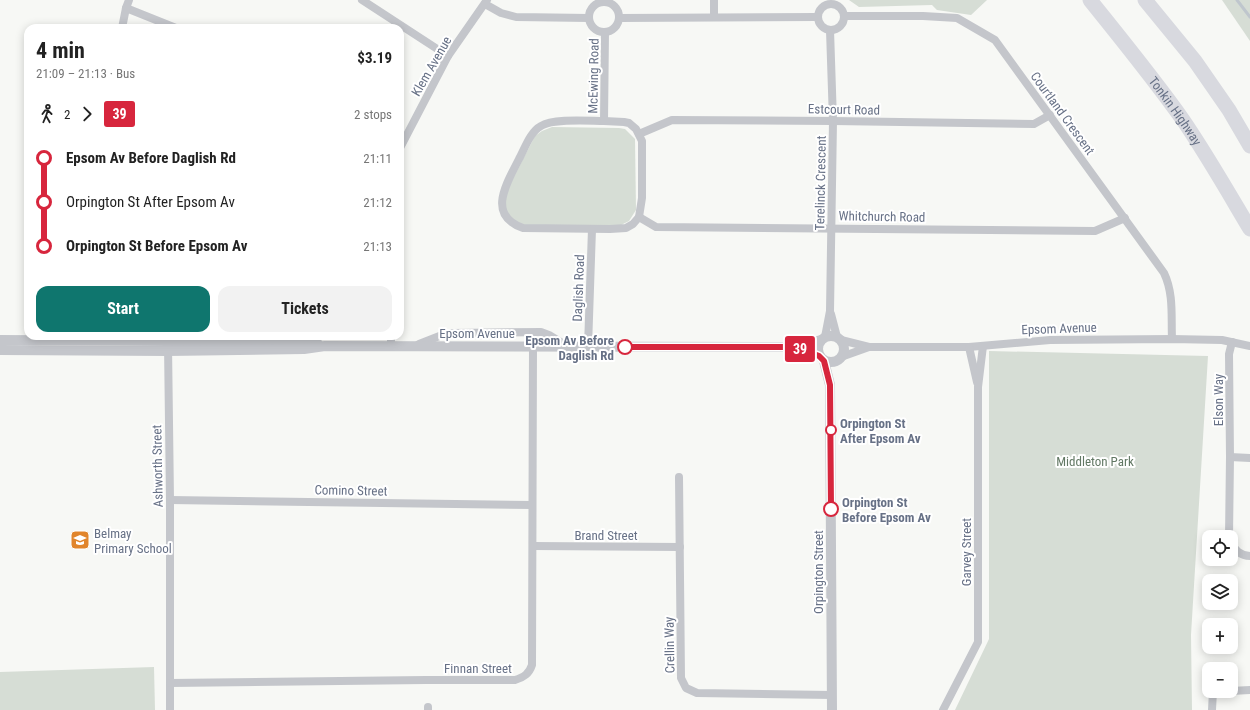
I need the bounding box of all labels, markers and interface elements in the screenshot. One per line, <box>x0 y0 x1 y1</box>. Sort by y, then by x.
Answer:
street label: Klem Avenue <box>408 34 455 99</box>
text: 4 min <box>36 38 85 63</box>
street label: McEwing Road <box>585 38 602 114</box>
text: $3.19 <box>357 49 392 67</box>
text: 21:09 – 21:13 · Bus <box>36 66 135 81</box>
street label: Courtland Crescent <box>1028 69 1098 158</box>
street label: Tonkin Highway <box>1146 74 1205 149</box>
street label: Estcourt Road <box>808 101 880 118</box>
icon: walk <box>36 103 58 125</box>
icon: forward <box>76 103 98 125</box>
text: 39 <box>112 106 127 122</box>
text: 2 <box>64 107 70 122</box>
text: 2 stops <box>354 107 392 122</box>
street label: Terelinck Crescent <box>812 135 829 231</box>
text: Epsom Av Before Daglish Rd <box>66 149 236 167</box>
text: 21:11 <box>363 151 392 166</box>
text: Orpington St After Epsom Av <box>66 193 235 211</box>
text: 21:12 <box>363 195 392 210</box>
street label: Whitchurch Road <box>838 208 926 225</box>
text: Orpington St Before Epsom Av <box>66 237 247 255</box>
text: 21:13 <box>363 239 392 254</box>
street label: Daglish Road <box>570 254 587 322</box>
button: Start <box>36 286 210 332</box>
button: Tickets <box>218 286 392 332</box>
street label: Epsom Avenue <box>1021 320 1097 337</box>
street label: Epsom Avenue <box>439 326 515 341</box>
place label: Epsom Av Before Daglish Rd <box>525 333 614 363</box>
line badge: 39 <box>782 336 818 362</box>
marker: Epsom Av Before Daglish Rd <box>617 339 633 355</box>
text: 39 <box>793 341 807 357</box>
street label: Elson Way <box>1211 373 1226 426</box>
place label: Orpington St After Epsom Av <box>840 416 921 446</box>
street label: Ashworth Street <box>149 424 166 507</box>
marker: Orpington St After Epsom Av <box>825 424 837 436</box>
park label: Middleton Park <box>1056 454 1134 469</box>
street label: Comino Street <box>314 482 388 499</box>
place label: Orpington St Before Epsom Av <box>842 495 931 525</box>
marker: Orpington St Before Epsom Av <box>823 501 839 517</box>
street label: Garvey Street <box>959 518 974 586</box>
place label: Belmay Primary School <box>94 526 172 556</box>
street label: Brand Street <box>574 528 638 543</box>
school or university icon: Belmay Primary School <box>69 529 91 551</box>
street label: Orpington Street <box>811 530 826 614</box>
map controls <box>1202 530 1238 698</box>
button: locate <box>1202 530 1238 566</box>
button: layers <box>1202 574 1238 610</box>
street label: Crellin Way <box>661 616 677 674</box>
button: + <box>1202 618 1238 654</box>
street label: Finnan Street <box>444 661 512 676</box>
button: − <box>1202 662 1238 698</box>

